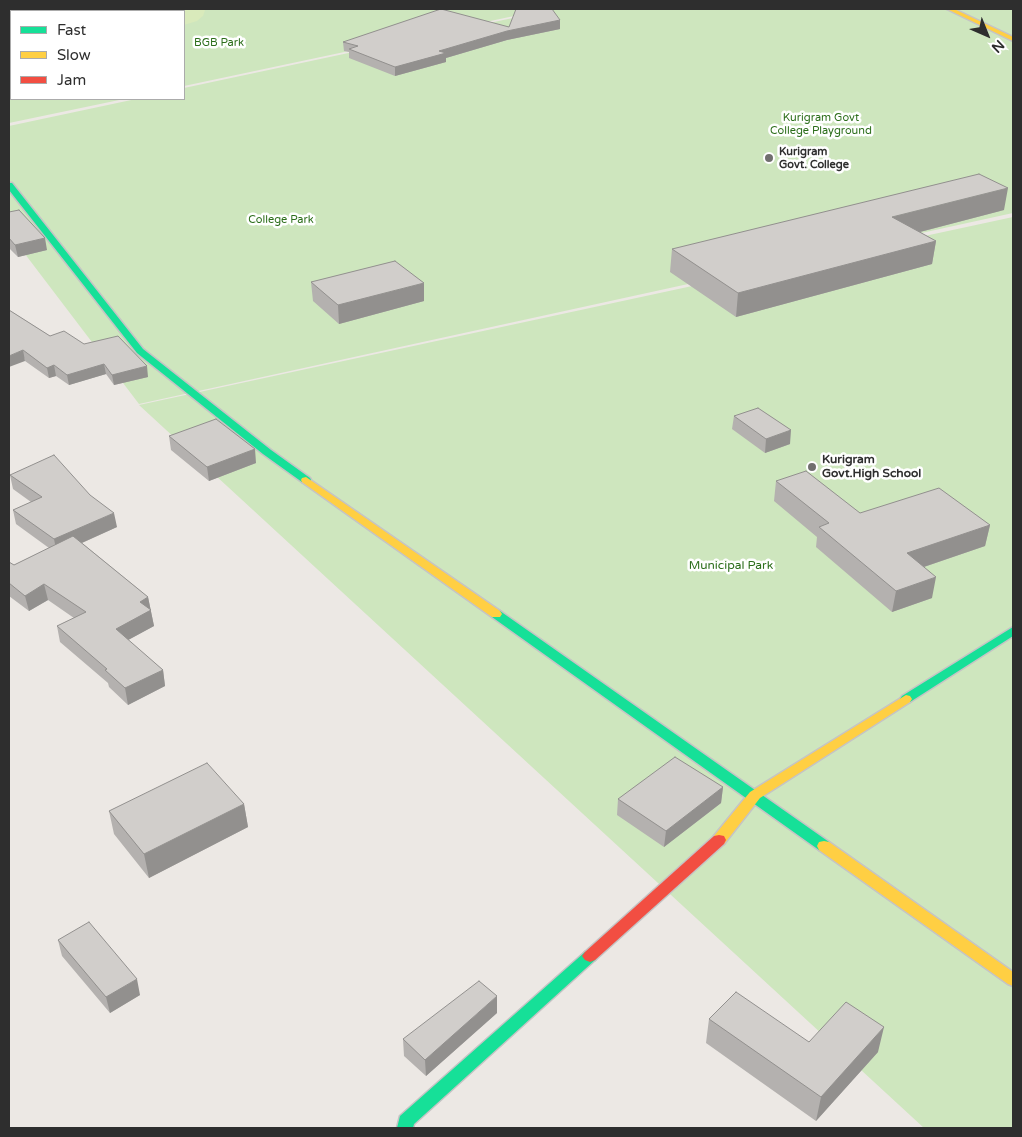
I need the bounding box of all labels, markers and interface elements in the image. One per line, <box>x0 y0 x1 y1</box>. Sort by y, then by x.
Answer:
legend <box>10 10 185 100</box>
north arrow <box>962 10 1012 60</box>
text: Fast <box>57 21 86 39</box>
park label: BGB Park <box>194 36 244 50</box>
text: N <box>988 36 1008 56</box>
text: Slow <box>57 46 91 64</box>
text: Jam <box>57 71 86 89</box>
park label: Kurigram Govt College Playground <box>770 111 872 137</box>
place label: Kurigram Govt. College <box>779 145 849 171</box>
marker: Kurigram Govt. College <box>763 152 775 164</box>
park label: College Park <box>248 213 314 227</box>
place label: Kurigram Govt.High School <box>822 453 921 481</box>
marker: Kurigram Govt.High School <box>806 461 818 473</box>
park label: Municipal Park <box>689 559 773 573</box>

